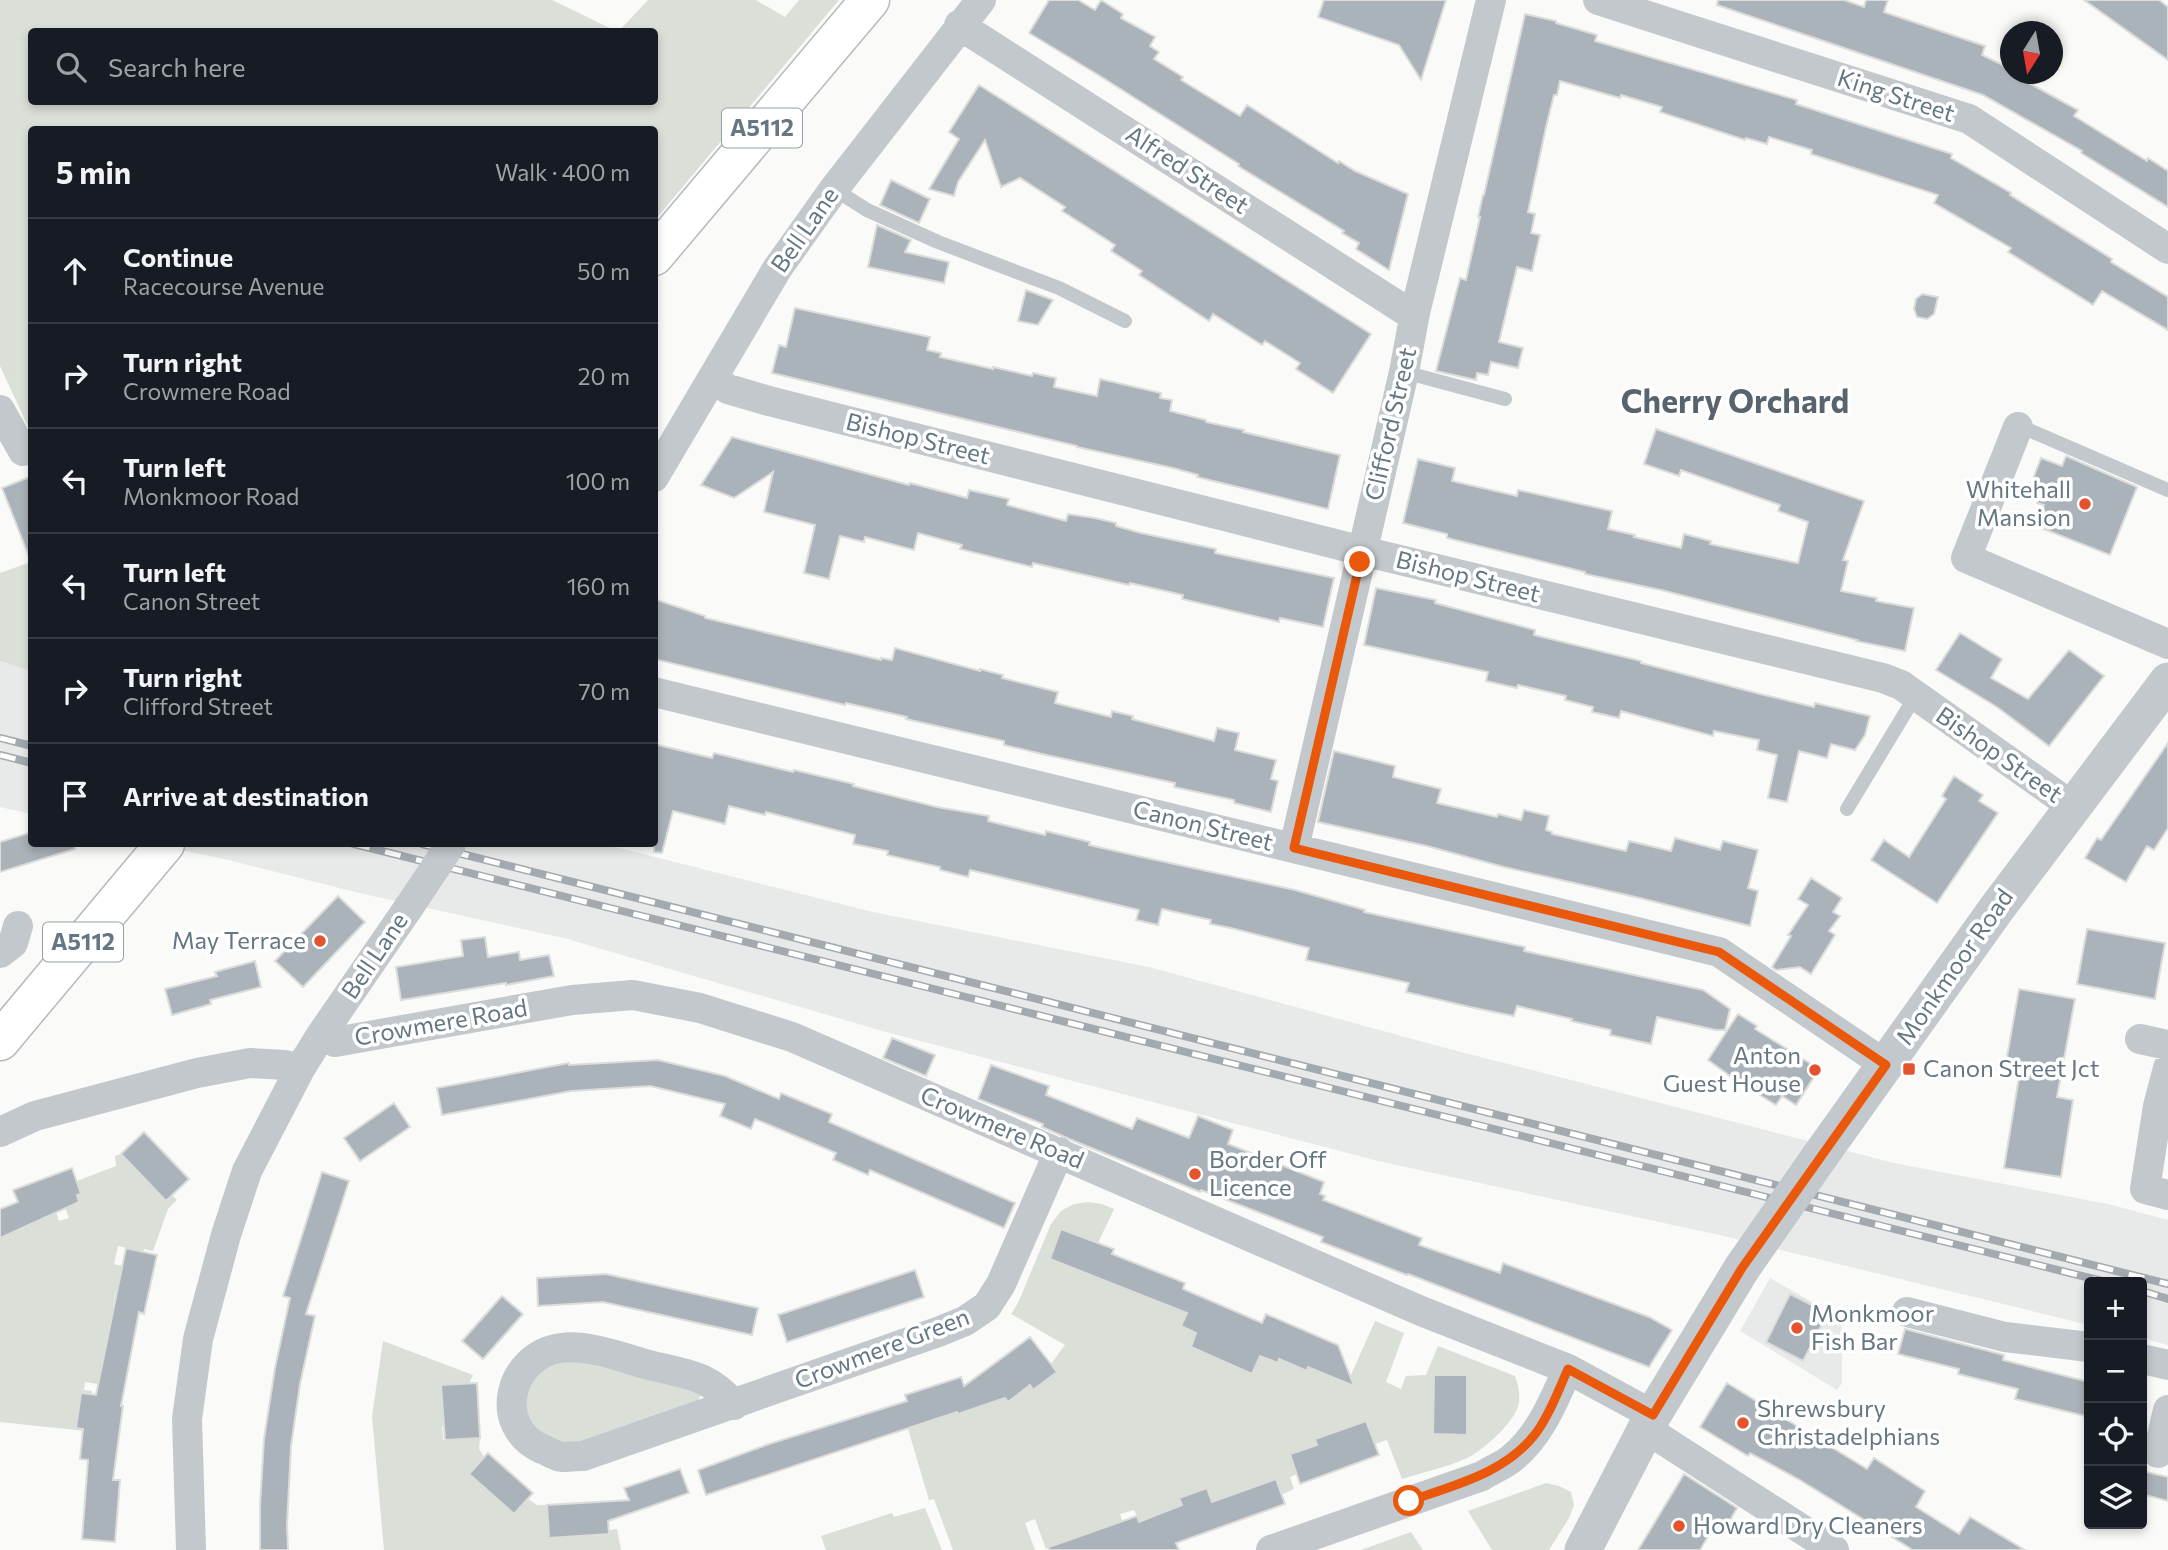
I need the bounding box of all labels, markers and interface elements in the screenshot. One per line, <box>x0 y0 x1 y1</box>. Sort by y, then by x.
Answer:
north arrow <box>2000 21 2063 84</box>
search box <box>28 28 658 105</box>
icon: search <box>52 48 90 86</box>
text: Search here <box>108 51 246 82</box>
street label: King Street <box>1834 62 1959 127</box>
road number: A5112 <box>722 108 802 148</box>
street label: Alfred Street <box>1121 118 1255 219</box>
text: 5 min <box>56 153 131 190</box>
text: Walk · 400 m <box>495 158 630 186</box>
street label: Bell Lane <box>764 181 844 277</box>
text: Continue <box>123 241 233 272</box>
icon: ahead <box>56 252 94 290</box>
text: 50 m <box>577 257 630 285</box>
text: Racecourse Avenue <box>123 272 324 300</box>
street label: Clifford Street <box>1358 344 1421 503</box>
text: Turn right <box>123 346 242 377</box>
icon: right <box>56 357 94 395</box>
text: 20 m <box>578 362 630 390</box>
text: Crowmere Road <box>123 377 291 405</box>
district label: Cherry Orchard <box>1621 380 1849 420</box>
street label: Bishop Street <box>843 406 993 469</box>
text: Turn left <box>123 451 226 482</box>
icon: left <box>56 462 94 500</box>
text: 100 m <box>566 467 630 495</box>
place label: Whitehall Mansion <box>1966 474 2071 531</box>
text: Monkmoor Road <box>123 482 299 510</box>
marker: Whitehall Mansion <box>2077 496 2093 512</box>
street label: Bishop Street <box>1393 544 1543 607</box>
route end <box>1344 546 1375 577</box>
text: Turn left <box>123 556 226 587</box>
icon: left <box>56 567 94 605</box>
text: 160 m <box>567 572 630 600</box>
text: Canon Street <box>123 587 260 615</box>
text: Turn right <box>123 661 242 692</box>
icon: right <box>56 672 94 710</box>
text: 70 m <box>578 677 630 705</box>
text: Clifford Street <box>123 692 273 720</box>
street label: Bishop Street <box>1931 700 2069 808</box>
icon: arrive <box>56 777 94 815</box>
text: Arrive at destination <box>123 780 369 811</box>
street label: Canon Street <box>1130 793 1277 856</box>
street label: Monkmoor Road <box>1889 883 2018 1050</box>
street label: Bell Lane <box>334 907 413 1004</box>
road number: A5112 <box>43 923 123 962</box>
place label: May Terrace <box>172 925 306 954</box>
marker: May Terrace <box>312 933 328 949</box>
street label: Crowmere Road <box>352 992 529 1051</box>
place label: Anton Guest House <box>1663 1040 1801 1097</box>
place label: Canon Street Jct <box>1923 1053 2100 1082</box>
marker: Canon Street Jct <box>1901 1061 1917 1077</box>
marker: Anton Guest House <box>1807 1062 1823 1078</box>
street label: Crowmere Road <box>916 1079 1089 1174</box>
place label: Border Off Licence <box>1209 1144 1327 1201</box>
marker: Border Off Licence <box>1187 1166 1203 1182</box>
map controls <box>2084 1277 2147 1529</box>
button: + <box>2084 1277 2147 1340</box>
place label: Monkmoor Fish Bar <box>1811 1298 1935 1355</box>
street label: Crowmere Green <box>790 1301 973 1394</box>
marker: Monkmoor Fish Bar <box>1789 1320 1805 1336</box>
button: − <box>2084 1340 2147 1403</box>
place label: Shrewsbury Christadelphians <box>1757 1393 1940 1450</box>
button: locate <box>2084 1403 2147 1466</box>
marker: Shrewsbury Christadelphians <box>1735 1415 1751 1431</box>
button: layers <box>2084 1466 2147 1529</box>
route start <box>1393 1485 1424 1516</box>
place label: Howard Dry Cleaners <box>1693 1510 1923 1539</box>
marker: Howard Dry Cleaners <box>1671 1518 1687 1534</box>

